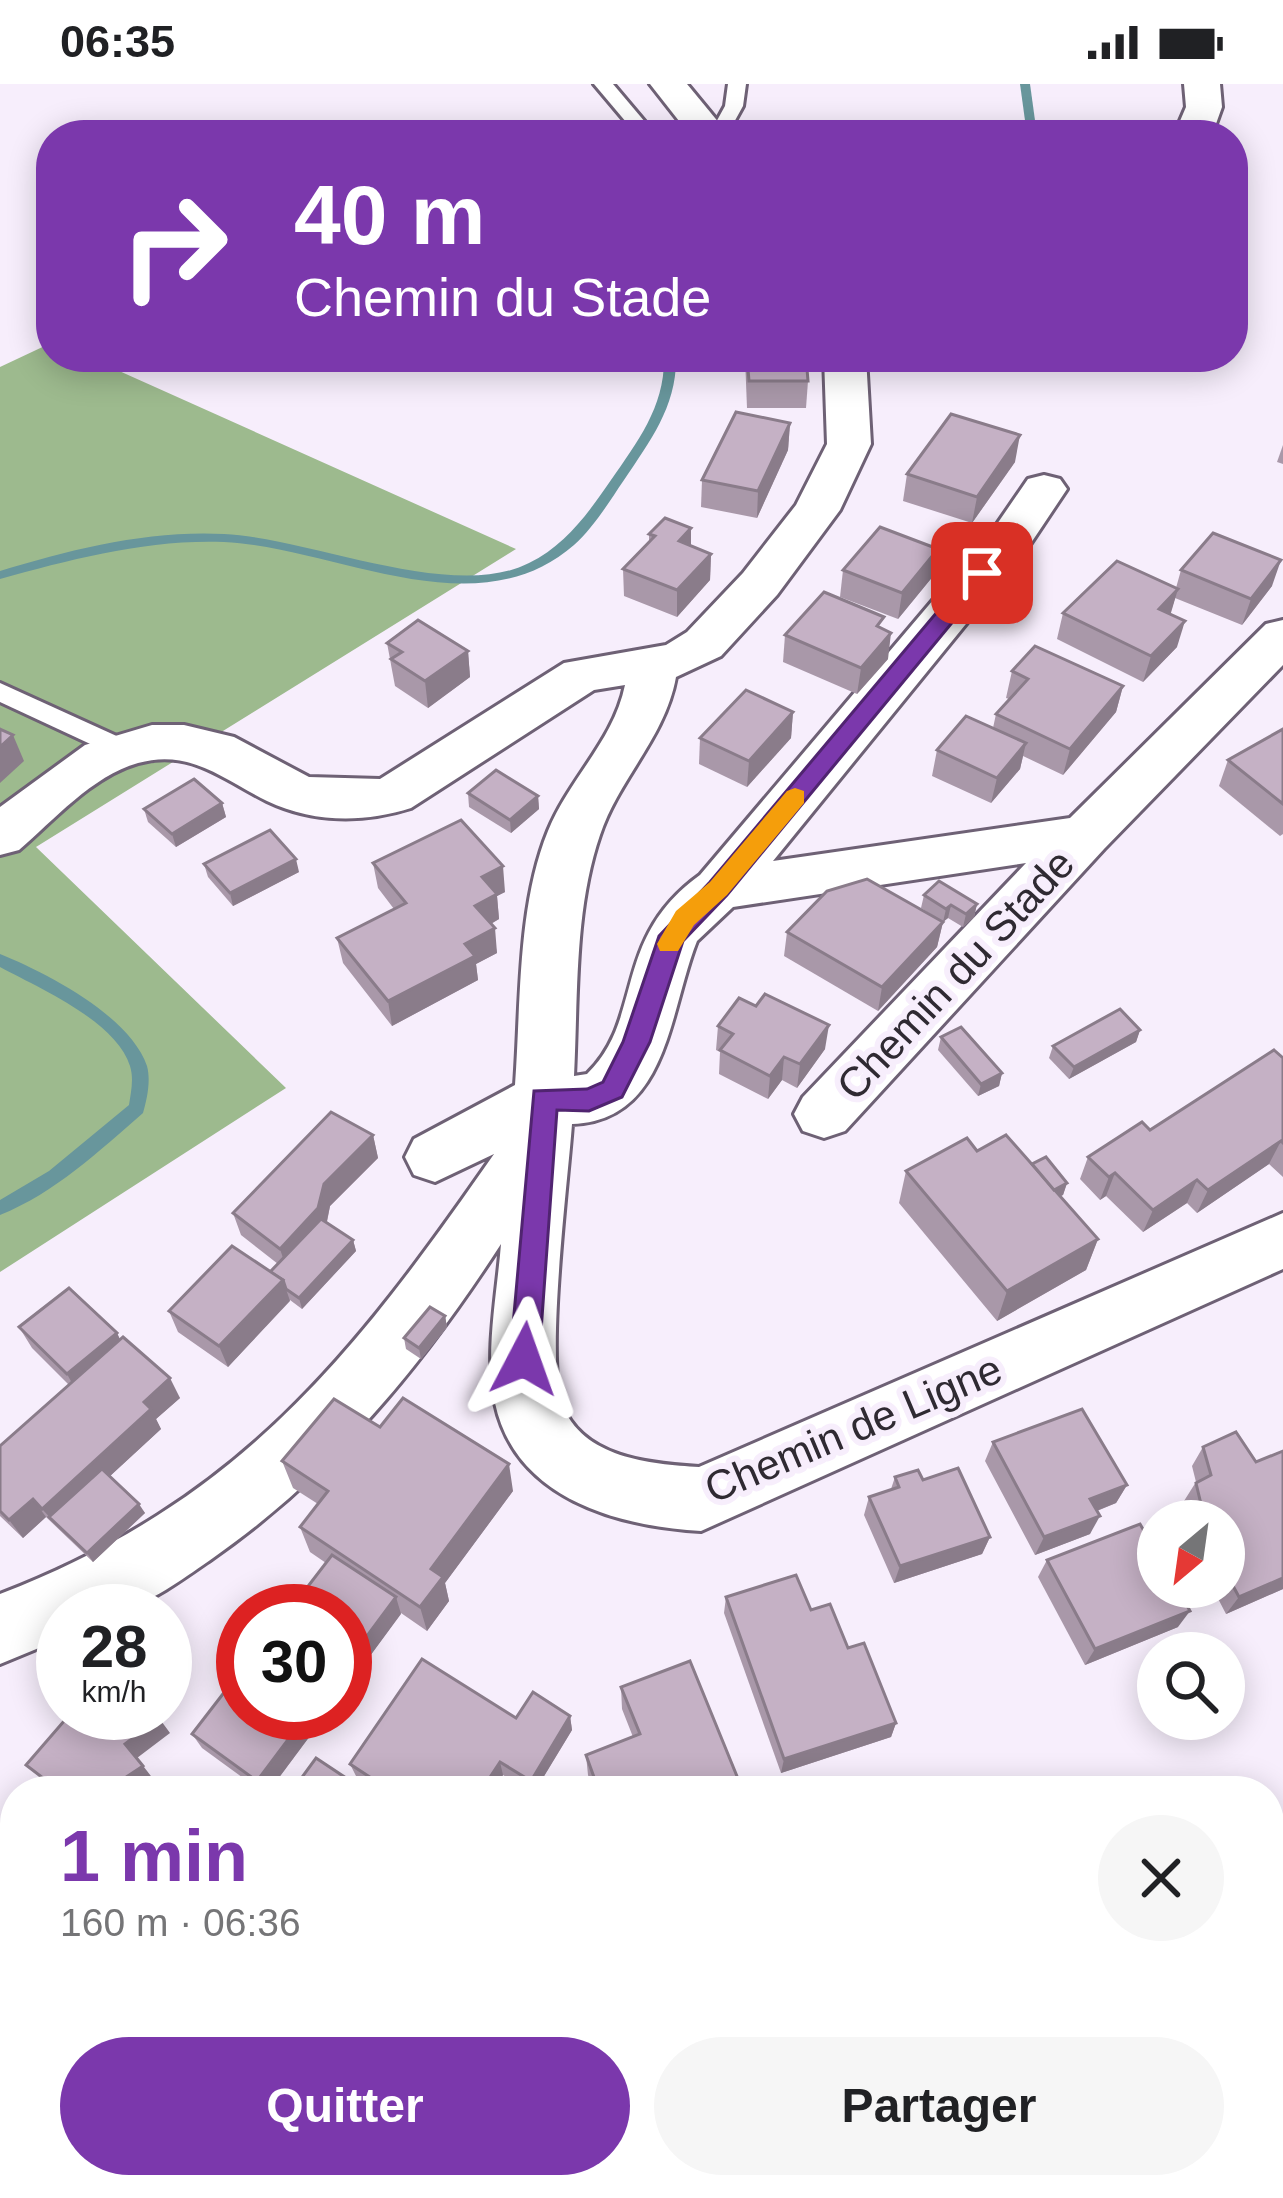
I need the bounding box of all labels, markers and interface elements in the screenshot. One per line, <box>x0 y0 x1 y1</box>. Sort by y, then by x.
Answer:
text: 06:35 <box>60 16 175 67</box>
icon: right <box>96 168 252 324</box>
text: 40 m <box>294 168 485 262</box>
text: Chemin du Stade <box>294 267 711 327</box>
pin <box>931 522 1033 624</box>
icon: arrive <box>949 540 1015 606</box>
street label: Chemin du Stade <box>828 840 1083 1109</box>
position arrow <box>461 1296 587 1422</box>
street label: Chemin de Ligne <box>698 1345 1009 1512</box>
north arrow <box>1137 1500 1245 1608</box>
map controls <box>1137 1500 1245 1740</box>
speed limit sign: 30 <box>216 1584 372 1740</box>
text: 28 <box>81 1613 147 1680</box>
button: search <box>1137 1632 1245 1740</box>
text: km/h <box>81 1675 147 1708</box>
button: close <box>1098 1815 1224 1941</box>
text: 1 min <box>60 1816 248 1896</box>
text: 160 m · 06:36 <box>60 1901 301 1944</box>
button: Quitter <box>60 2037 630 2175</box>
button: Partager <box>654 2037 1224 2175</box>

